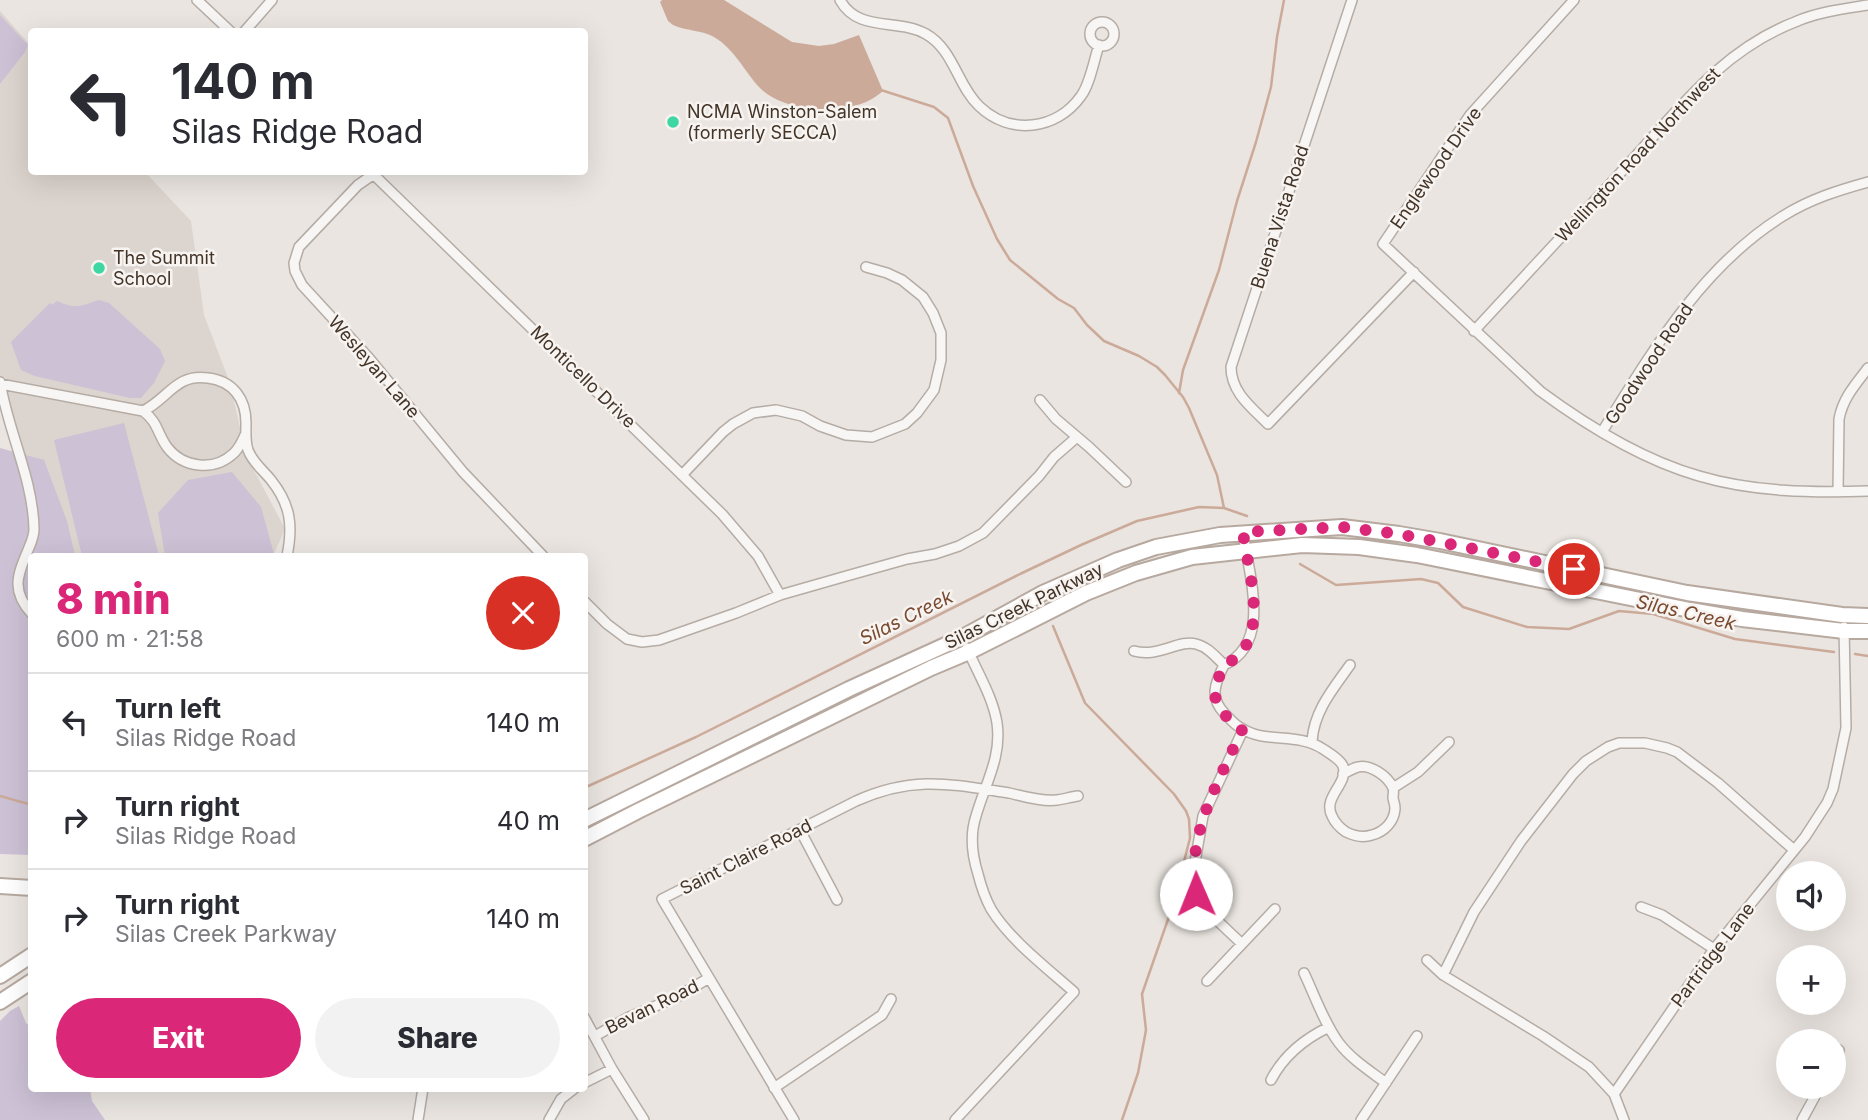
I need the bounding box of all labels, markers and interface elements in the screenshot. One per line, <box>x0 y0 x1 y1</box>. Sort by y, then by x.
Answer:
text: 140 m <box>171 52 315 111</box>
icon: left <box>56 56 147 147</box>
street label: Wellington Road Northwest <box>1551 63 1724 246</box>
place label: NCMA Winston-Salem (formerly SECCA) <box>687 101 877 143</box>
street label: Englewood Drive <box>1386 103 1485 233</box>
text: Silas Ridge Road <box>171 112 423 151</box>
marker: NCMA Winston-Salem (formerly SECCA) <box>665 114 681 130</box>
street label: Buena Vista Road <box>1246 142 1313 291</box>
place label: The Summit School <box>113 247 215 289</box>
marker: The Summit School <box>91 260 107 276</box>
street label: Goodwood Road <box>1600 299 1697 428</box>
street label: Wesleyan Lane <box>324 311 424 422</box>
street label: Monticello Drive <box>526 321 640 432</box>
pin <box>1544 539 1604 599</box>
icon: arrive <box>1555 550 1593 588</box>
street label: Silas Creek Parkway <box>941 558 1106 653</box>
text: 8 min <box>56 573 171 624</box>
button: close <box>486 576 560 650</box>
water label: Silas Creek <box>856 585 957 650</box>
water label: Silas Creek <box>1634 590 1738 635</box>
text: 600 m · 21:58 <box>56 625 204 653</box>
text: Turn left <box>115 693 221 724</box>
icon: left <box>56 703 94 741</box>
text: 140 m <box>486 707 560 738</box>
text: Silas Ridge Road <box>115 724 296 752</box>
text: Turn right <box>115 791 240 822</box>
icon: right <box>56 801 94 839</box>
text: 40 m <box>497 805 560 836</box>
street label: Saint Claire Road <box>676 814 815 899</box>
text: Silas Ridge Road <box>115 822 296 850</box>
position arrow <box>1159 857 1233 931</box>
map controls <box>1776 861 1846 1099</box>
button: sound <box>1776 861 1846 931</box>
text: Turn right <box>115 889 240 920</box>
street label: Partridge Lane <box>1667 898 1759 1011</box>
icon: right <box>56 899 94 937</box>
text: 140 m <box>486 903 560 934</box>
text: Silas Creek Parkway <box>115 920 337 948</box>
button: + <box>1776 945 1846 1015</box>
street label: Bevan Road <box>602 975 702 1038</box>
button: Exit <box>56 998 301 1078</box>
button: Share <box>315 998 560 1078</box>
button: − <box>1776 1029 1846 1099</box>

